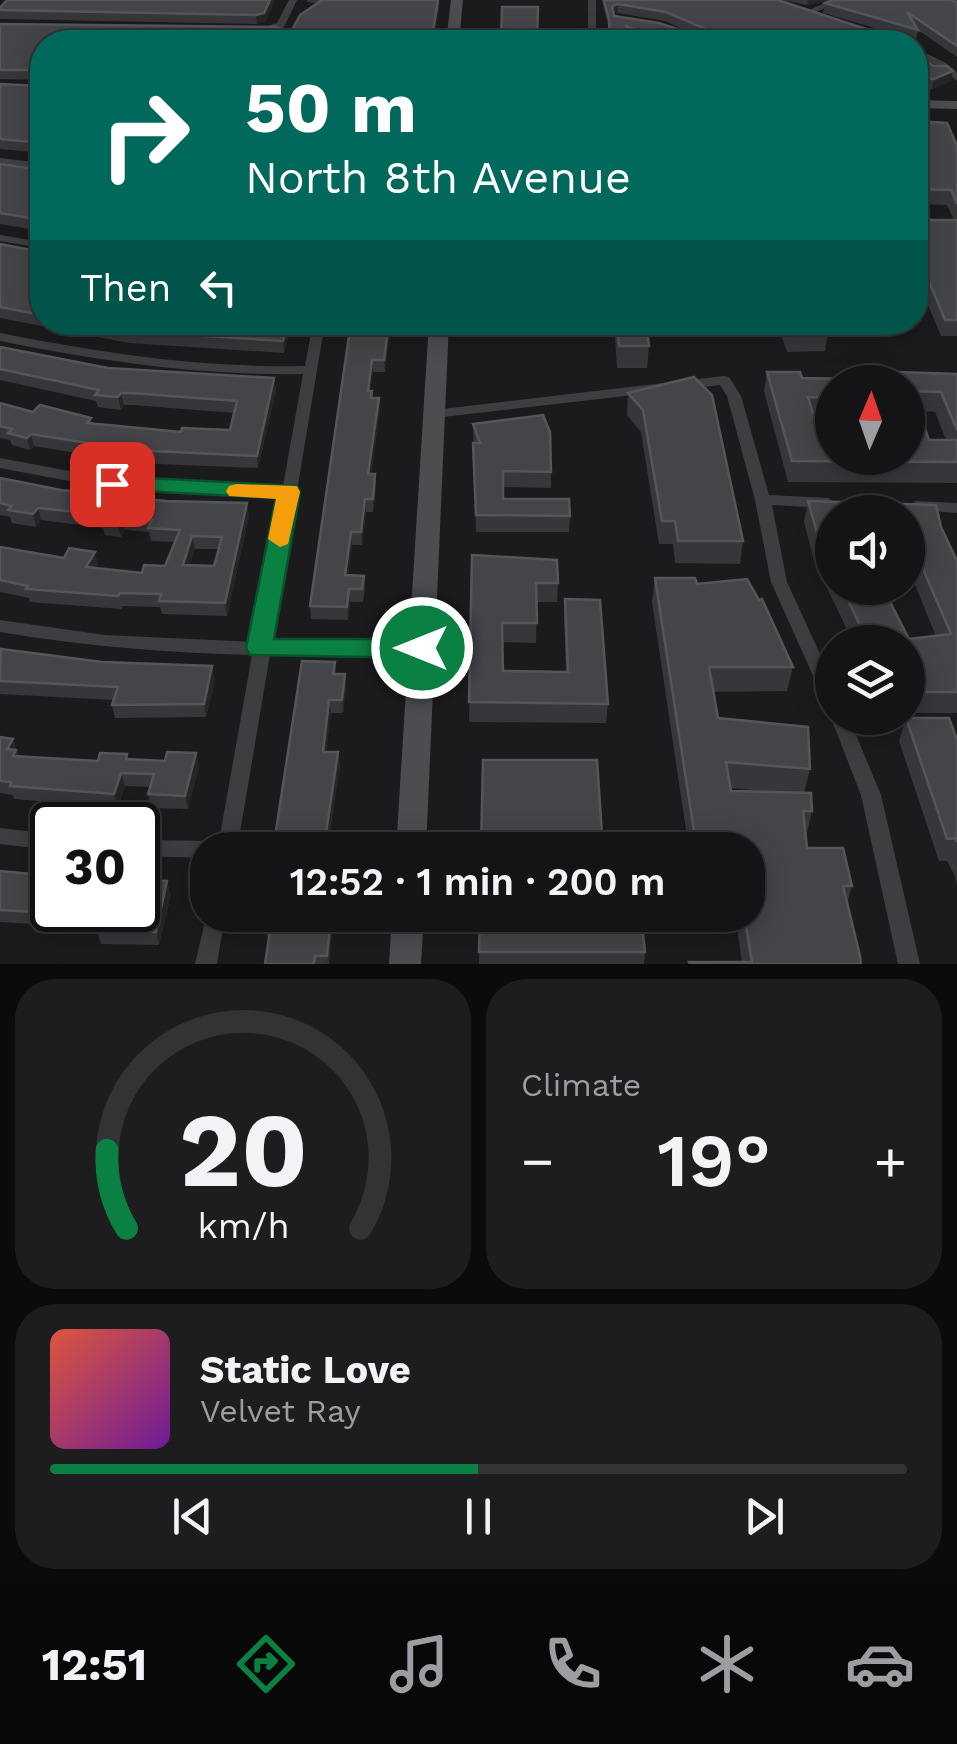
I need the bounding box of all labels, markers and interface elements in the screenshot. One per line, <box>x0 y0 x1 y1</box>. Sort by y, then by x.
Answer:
text: 50 m <box>245 67 417 149</box>
icon: right <box>80 70 210 200</box>
text: North 8th Avenue <box>245 151 631 204</box>
icon: left <box>191 260 246 315</box>
text: Then <box>80 266 171 310</box>
north arrow <box>815 365 925 475</box>
map controls <box>815 365 925 735</box>
pin <box>70 442 155 527</box>
icon: arrive <box>85 457 140 512</box>
button: sound <box>815 495 925 605</box>
position arrow <box>370 596 474 700</box>
button: layers <box>815 625 925 735</box>
speed limit sign: 30 <box>30 802 160 932</box>
text: 12:52 · 1 min · 200 m <box>290 860 665 904</box>
text: Climate <box>521 1066 641 1104</box>
text: 20 <box>179 1089 307 1211</box>
text: 19° <box>657 1116 771 1204</box>
text: − <box>521 1129 554 1193</box>
text: + <box>874 1129 907 1193</box>
text: km/h <box>197 1205 289 1247</box>
text: Static Love <box>200 1348 411 1392</box>
text: Velvet Ray <box>200 1392 361 1430</box>
icon: previous <box>165 1489 220 1544</box>
icon: pause <box>451 1489 506 1544</box>
icon: next <box>737 1489 792 1544</box>
icon: directions <box>231 1629 301 1699</box>
icon: music <box>384 1629 454 1699</box>
icon: phone <box>538 1629 608 1699</box>
icon: climate <box>692 1629 762 1699</box>
icon: car <box>845 1629 915 1699</box>
text: 12:51 <box>42 1638 147 1691</box>

